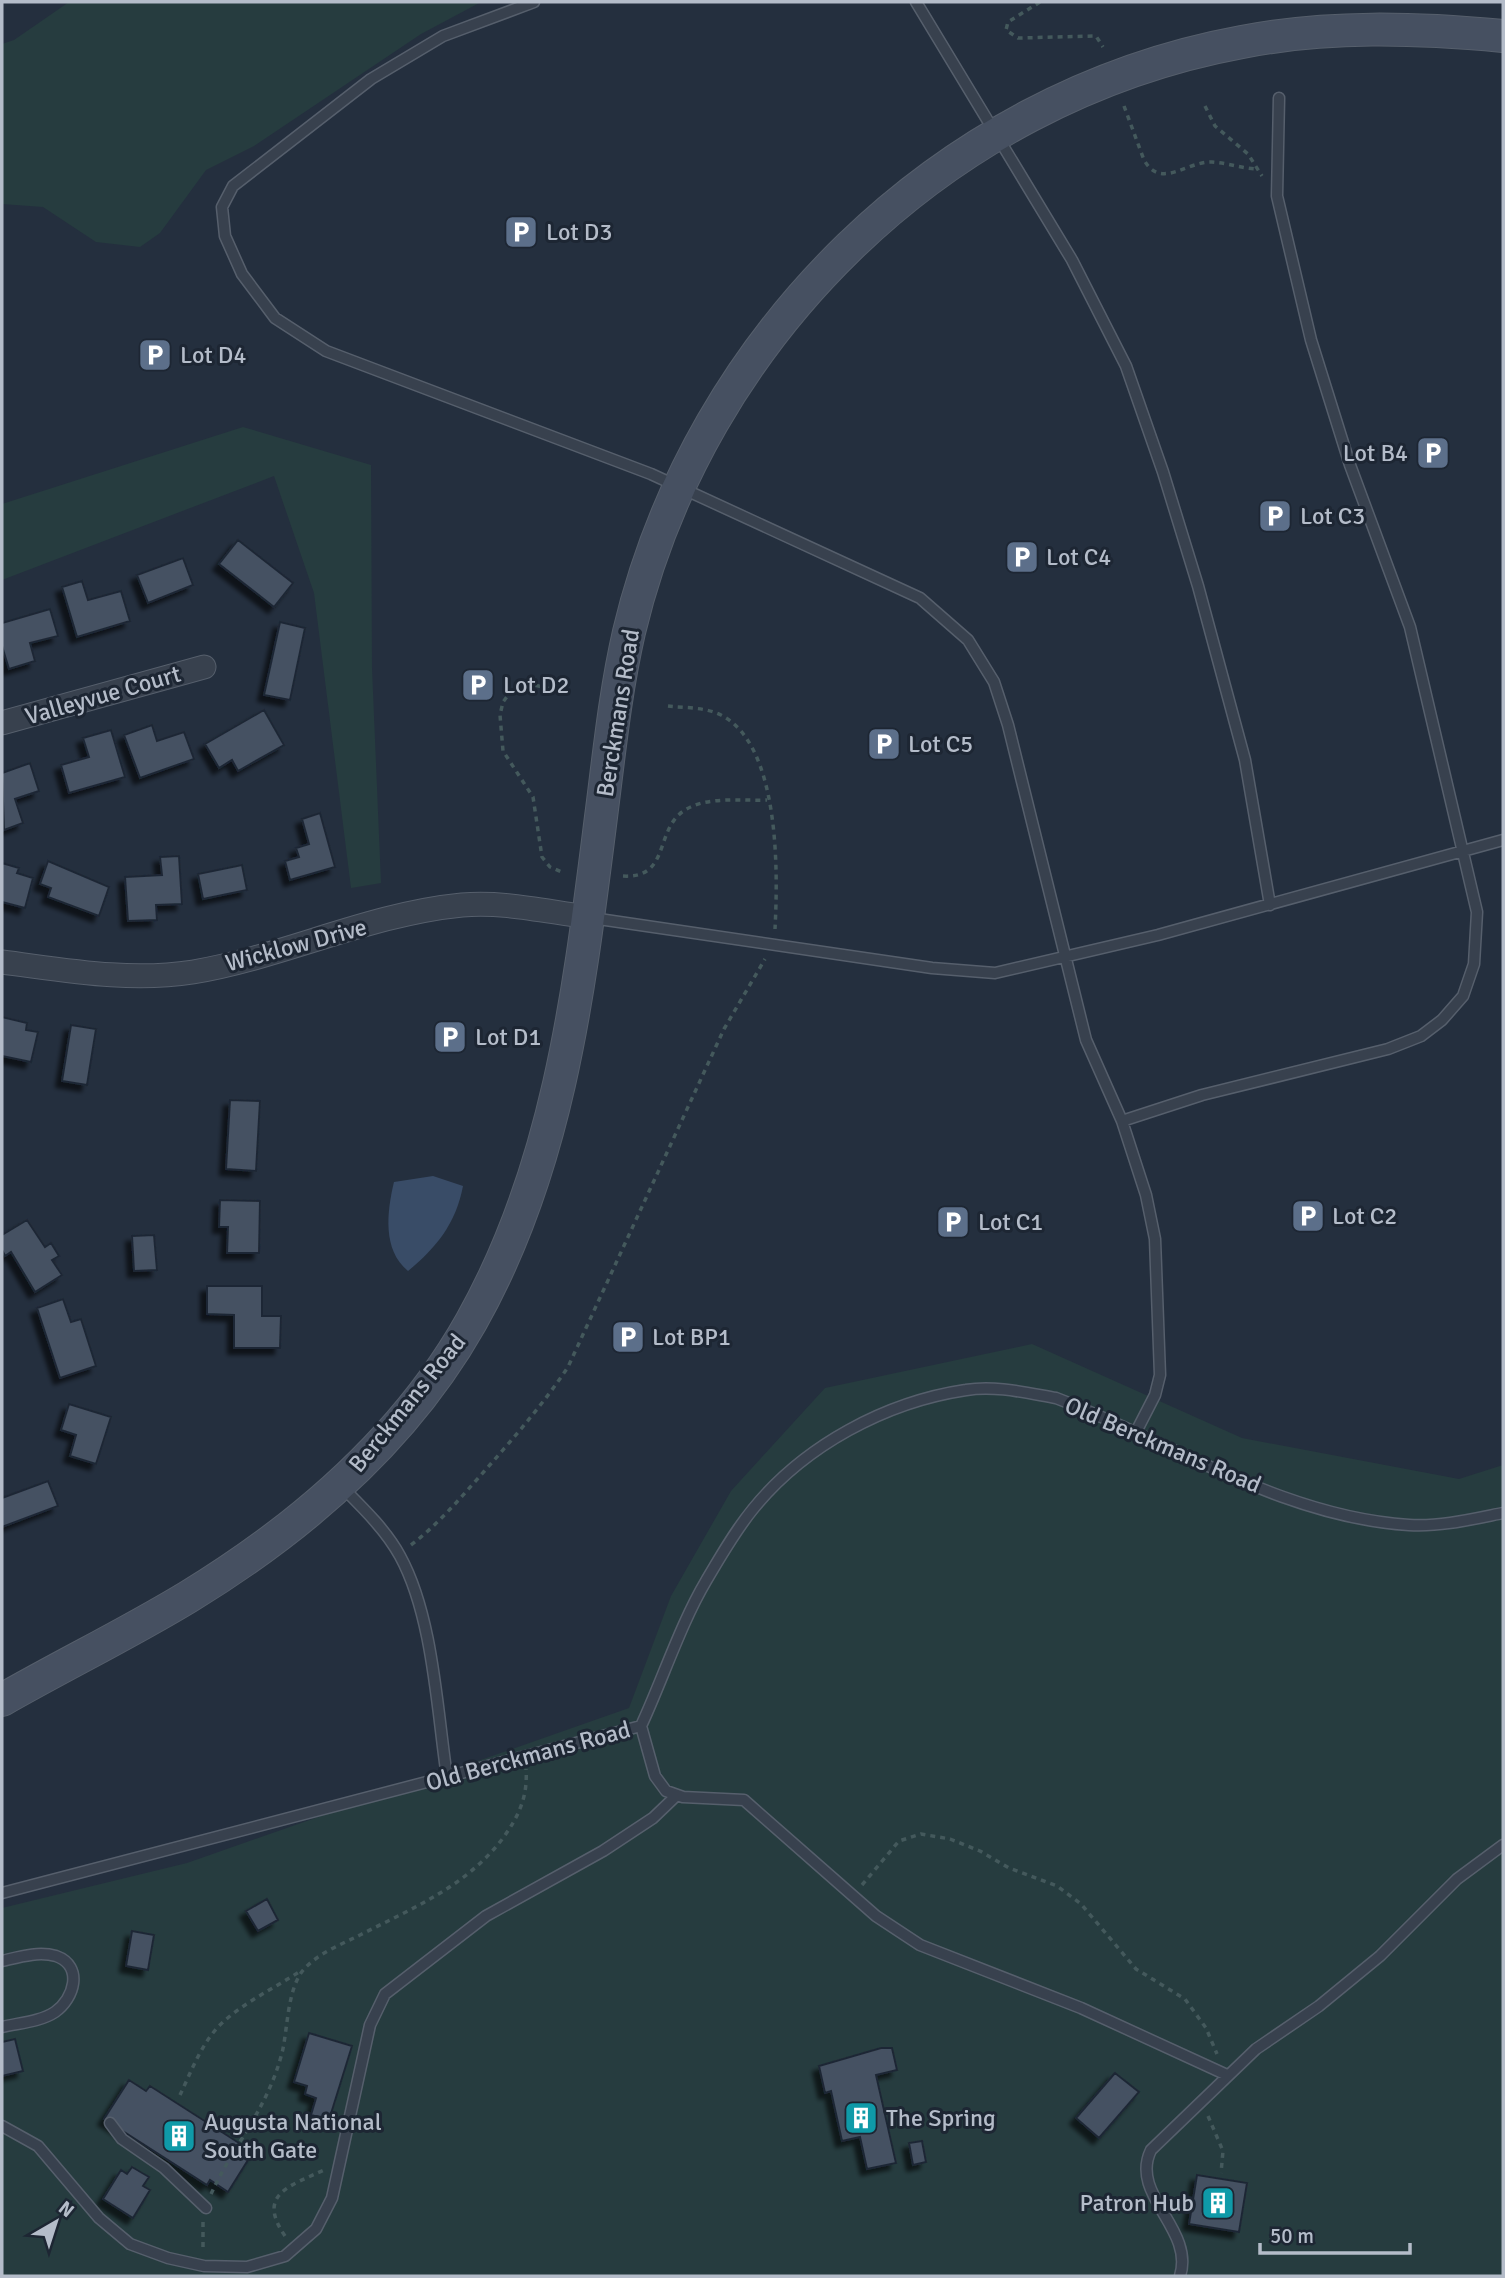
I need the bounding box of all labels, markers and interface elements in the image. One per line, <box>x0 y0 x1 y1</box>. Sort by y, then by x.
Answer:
parking icon: Lot D3 <box>502 213 540 251</box>
place label: Lot D3 <box>546 217 612 247</box>
parking icon: Lot D4 <box>136 336 174 374</box>
place label: Lot D4 <box>180 340 246 370</box>
parking icon: Lot B4 <box>1414 434 1452 472</box>
place label: Lot B4 <box>1343 438 1408 468</box>
parking icon: Lot C3 <box>1256 497 1294 535</box>
place label: Lot C3 <box>1300 501 1365 531</box>
parking icon: Lot C4 <box>1003 538 1041 576</box>
place label: Lot C4 <box>1046 542 1111 572</box>
street label: Berckmans Road <box>590 627 646 799</box>
street label: Valleyvue Court <box>22 658 184 732</box>
parking icon: Lot D2 <box>459 666 497 704</box>
place label: Lot D2 <box>503 670 569 700</box>
parking icon: Lot C5 <box>865 725 903 763</box>
place label: Lot C5 <box>908 729 973 759</box>
street label: Wicklow Drive <box>222 912 370 978</box>
parking icon: Lot D1 <box>431 1018 469 1056</box>
place label: Lot D1 <box>475 1022 541 1052</box>
parking icon: Lot C2 <box>1289 1197 1327 1235</box>
place label: Lot C2 <box>1332 1201 1397 1231</box>
parking icon: Lot C1 <box>934 1203 972 1241</box>
place label: Lot C1 <box>978 1207 1043 1237</box>
parking icon: Lot BP1 <box>609 1318 647 1356</box>
place label: Lot BP1 <box>652 1322 731 1352</box>
street label: Berckmans Road <box>342 1328 472 1478</box>
street label: Old Berckmans Road <box>1060 1390 1266 1500</box>
street label: Old Berckmans Road <box>422 1714 634 1798</box>
building icon: The Spring <box>842 2099 880 2137</box>
place label: The Spring <box>886 2103 996 2133</box>
place label: Augusta National South Gate <box>204 2107 382 2165</box>
building icon: Augusta National South Gate <box>160 2117 198 2155</box>
building icon: Patron Hub <box>1199 2184 1237 2222</box>
north arrow <box>21 2187 91 2257</box>
place label: Patron Hub <box>1079 2188 1194 2218</box>
text: N <box>53 2196 79 2223</box>
scale bar <box>1260 2212 1410 2256</box>
text: 50 m <box>1270 2223 1314 2249</box>

